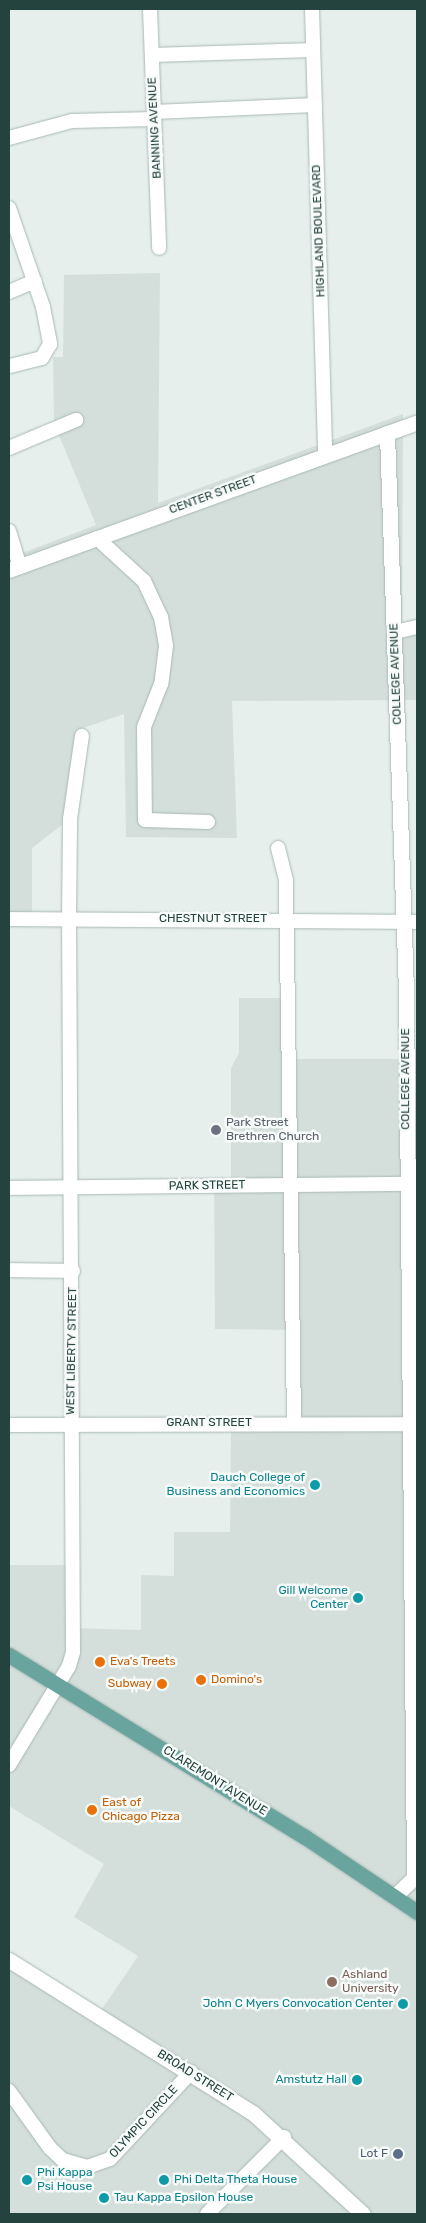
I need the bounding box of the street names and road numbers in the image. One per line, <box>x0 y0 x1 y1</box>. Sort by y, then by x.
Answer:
street label: BANNING AVENUE <box>145 77 165 179</box>
street label: HIGHLAND BOULEVARD <box>309 164 329 298</box>
street label: CENTER STREET <box>167 472 259 518</box>
street label: COLLEGE AVENUE <box>387 623 405 725</box>
street label: CHESTNUT STREET <box>159 912 267 926</box>
street label: COLLEGE AVENUE <box>399 1028 413 1130</box>
street label: PARK STREET <box>168 1178 246 1194</box>
street label: WEST LIBERTY STREET <box>64 1287 80 1415</box>
street label: GRANT STREET <box>166 1416 252 1430</box>
street label: CLAREMONT AVENUE <box>160 1743 270 1819</box>
street label: BROAD STREET <box>154 2047 236 2105</box>
street label: OLYMPIC CIRCLE <box>107 2083 181 2161</box>

